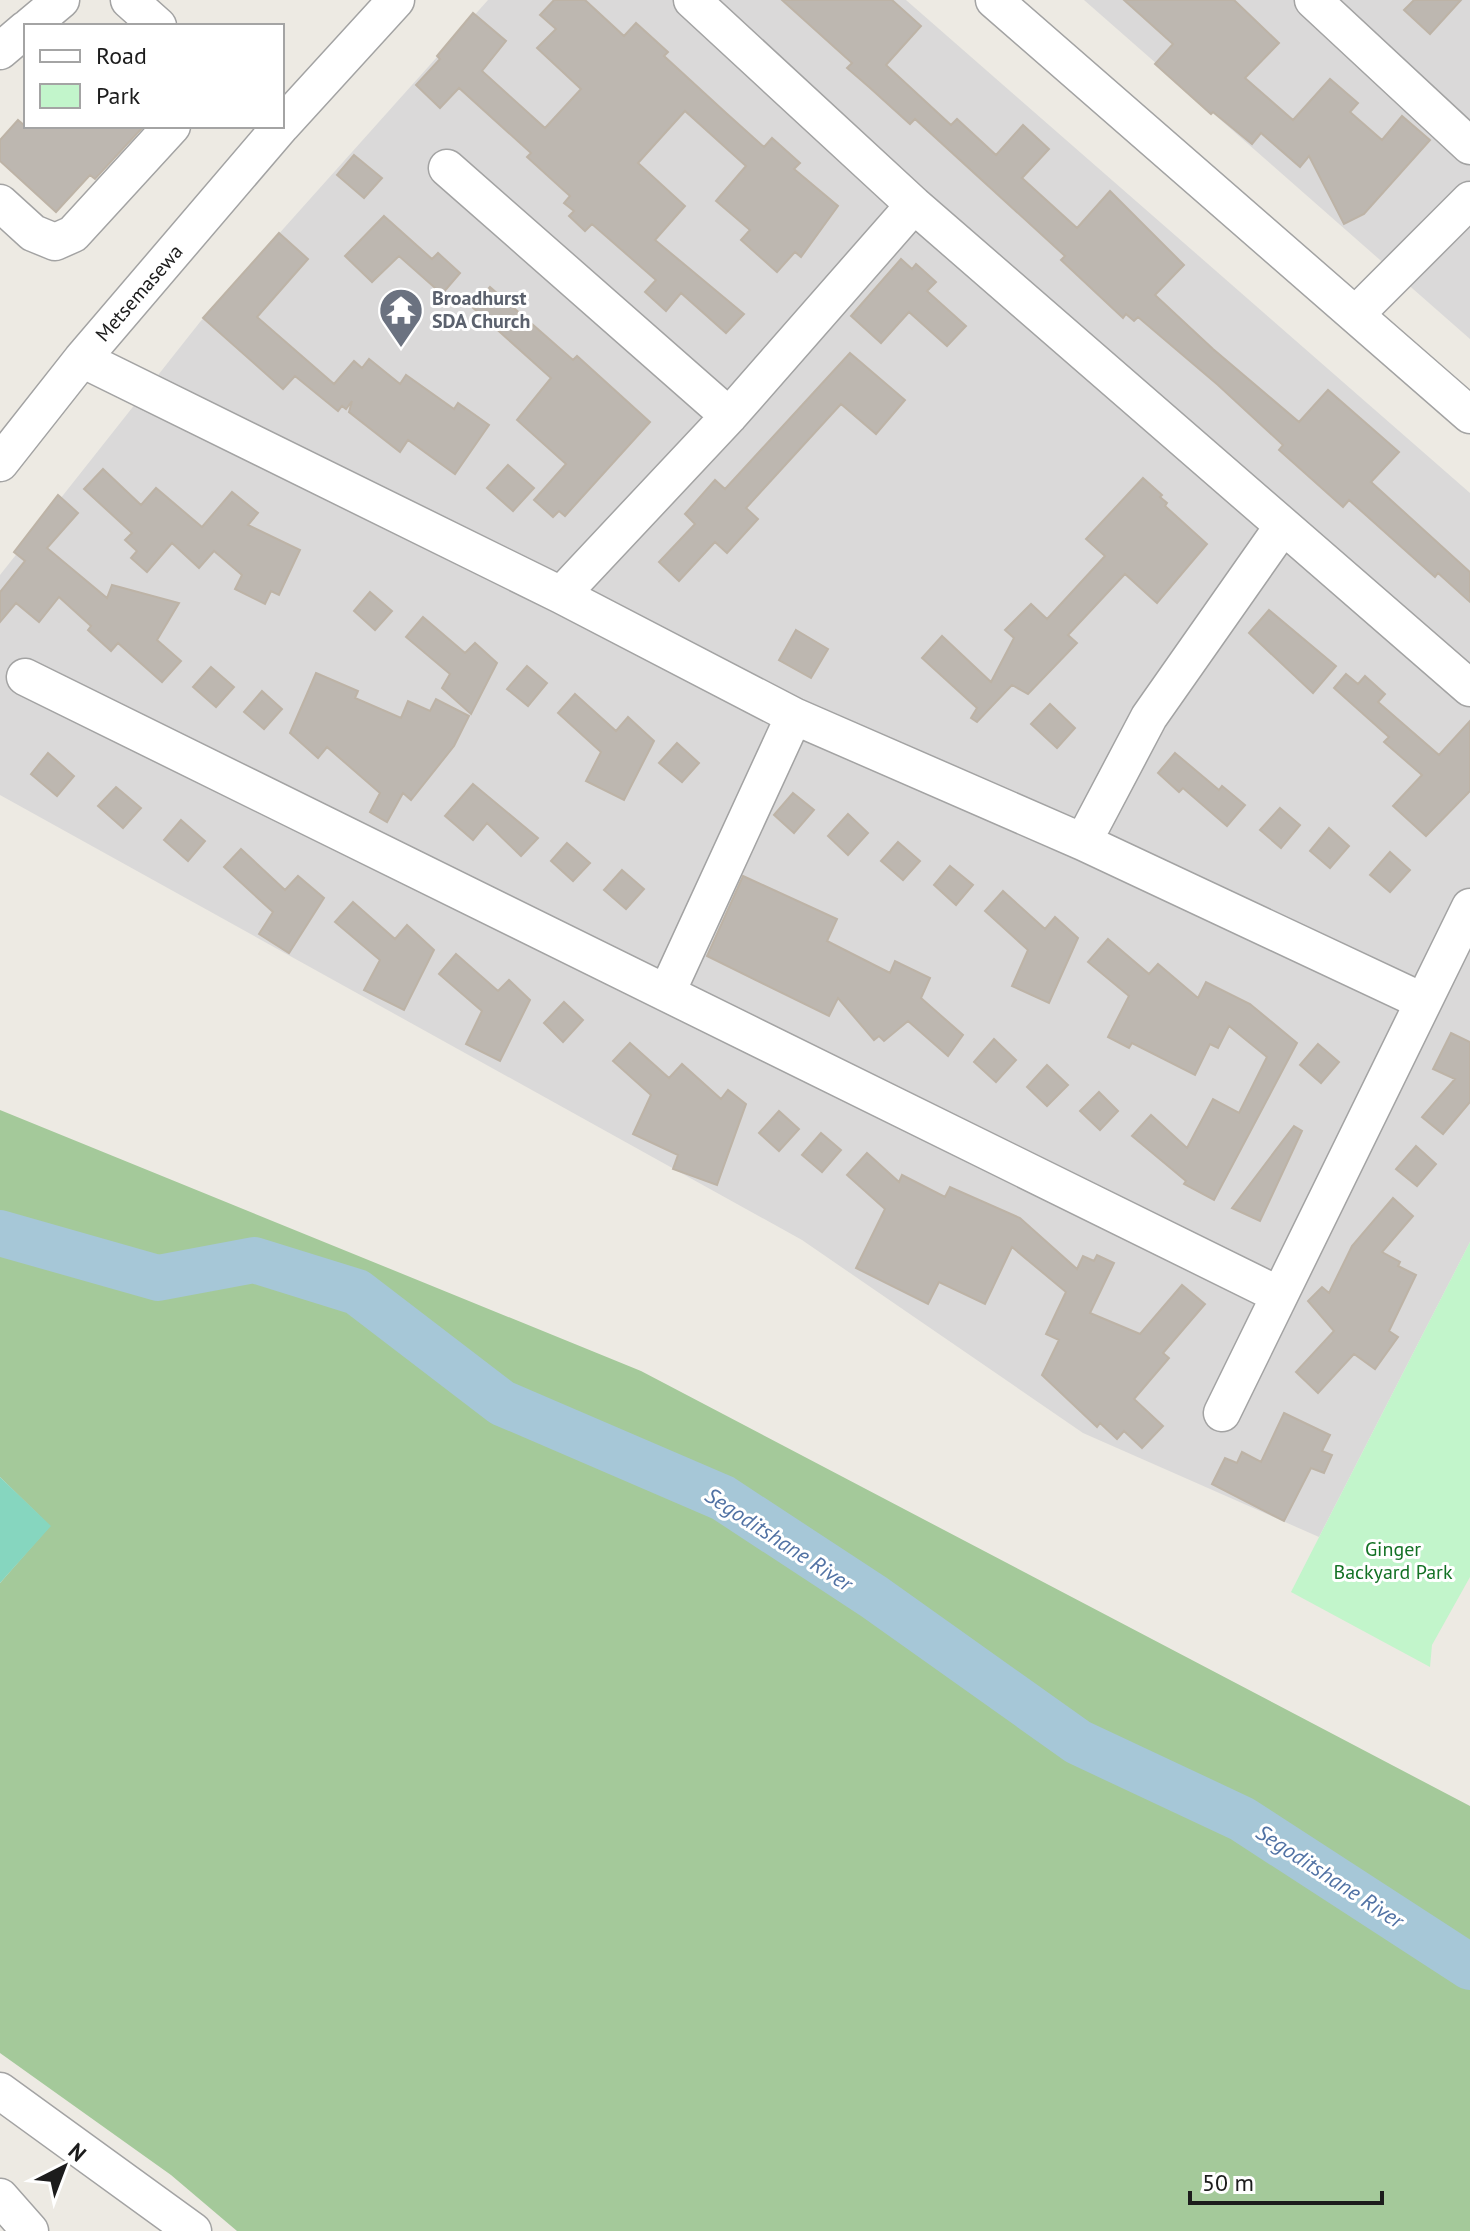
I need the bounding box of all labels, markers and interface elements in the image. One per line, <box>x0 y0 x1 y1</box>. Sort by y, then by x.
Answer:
legend <box>24 24 284 128</box>
text: Road <box>96 40 147 71</box>
text: Park <box>96 80 141 111</box>
street label: Metsemasewa <box>90 239 188 347</box>
place label: Broadhurst SDA Church <box>432 285 530 334</box>
temple icon: Broadhurst SDA Church <box>377 286 425 349</box>
water label: Segoditshane River <box>700 1481 860 1598</box>
park label: Ginger Backyard Park <box>1334 1536 1453 1585</box>
water label: Segoditshane River <box>1251 1818 1411 1935</box>
north arrow <box>24 2127 104 2207</box>
text: N <box>63 2137 92 2167</box>
scale bar <box>1190 2155 1382 2205</box>
text: 50 m <box>1202 2167 1254 2198</box>

